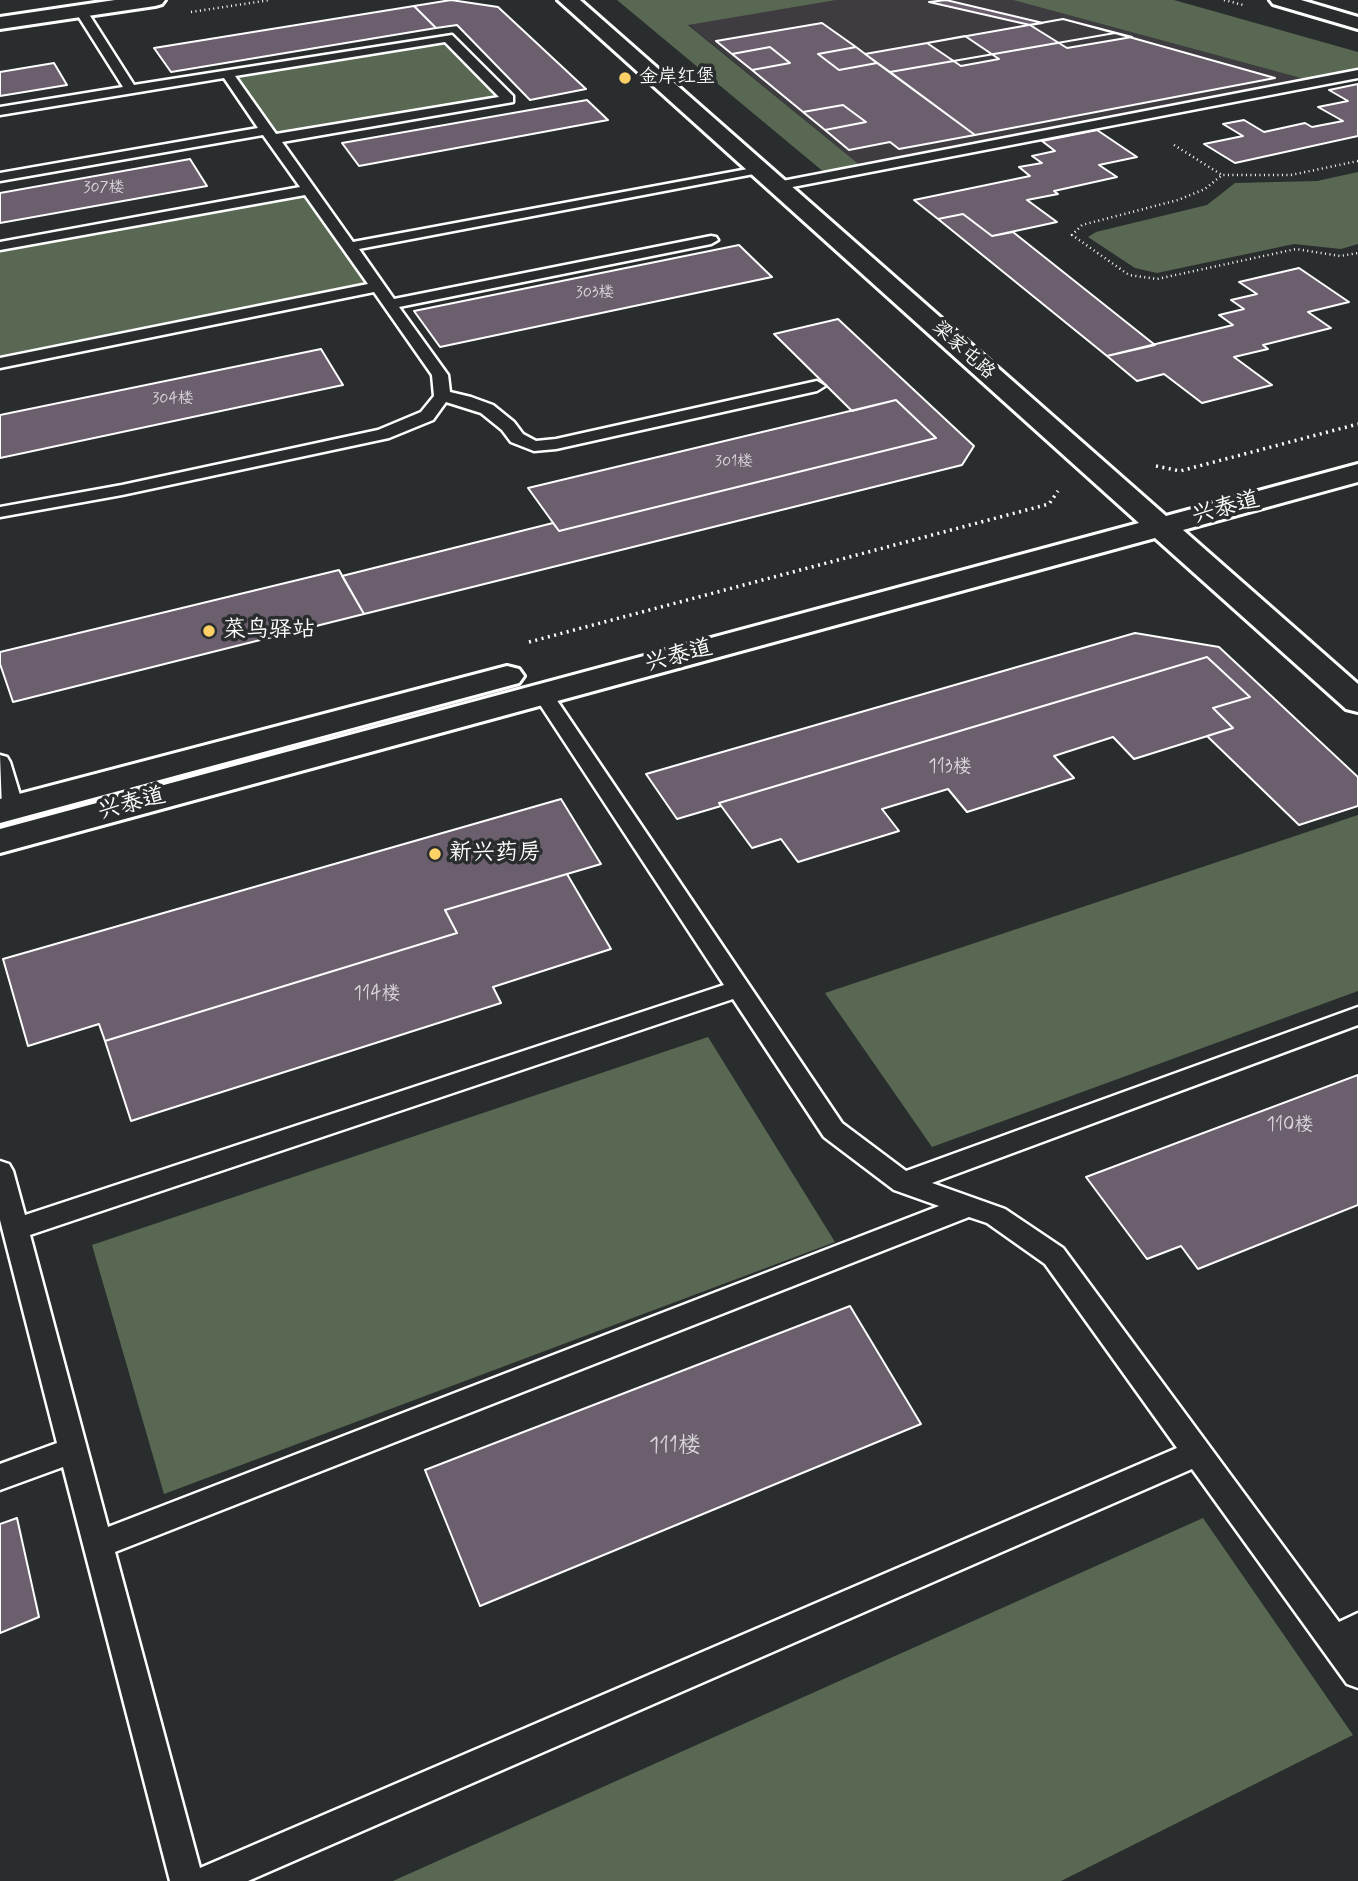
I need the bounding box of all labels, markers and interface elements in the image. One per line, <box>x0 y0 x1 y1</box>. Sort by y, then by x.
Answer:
place label: 金岸红堡 <box>639 67 715 89</box>
marker: 金岸红堡 <box>617 70 633 86</box>
house number: 307楼 <box>83 179 125 199</box>
house number: 303楼 <box>576 284 614 304</box>
street label: 梁家屯路 <box>927 317 999 385</box>
house number: 304楼 <box>152 390 194 410</box>
house number: 301楼 <box>715 453 753 473</box>
street label: 兴泰道 <box>1189 487 1263 531</box>
place label: 菜鸟驿站 <box>223 617 315 645</box>
marker: 菜鸟驿站 <box>201 623 217 639</box>
street label: 兴泰道 <box>642 635 716 679</box>
house number: 113楼 <box>928 757 972 779</box>
street label: 兴泰道 <box>95 783 169 827</box>
place label: 新兴药房 <box>449 840 541 868</box>
marker: 新兴药房 <box>427 846 443 862</box>
house number: 114楼 <box>354 984 400 1006</box>
house number: 110楼 <box>1266 1115 1314 1137</box>
house number: 111楼 <box>649 1433 701 1461</box>

